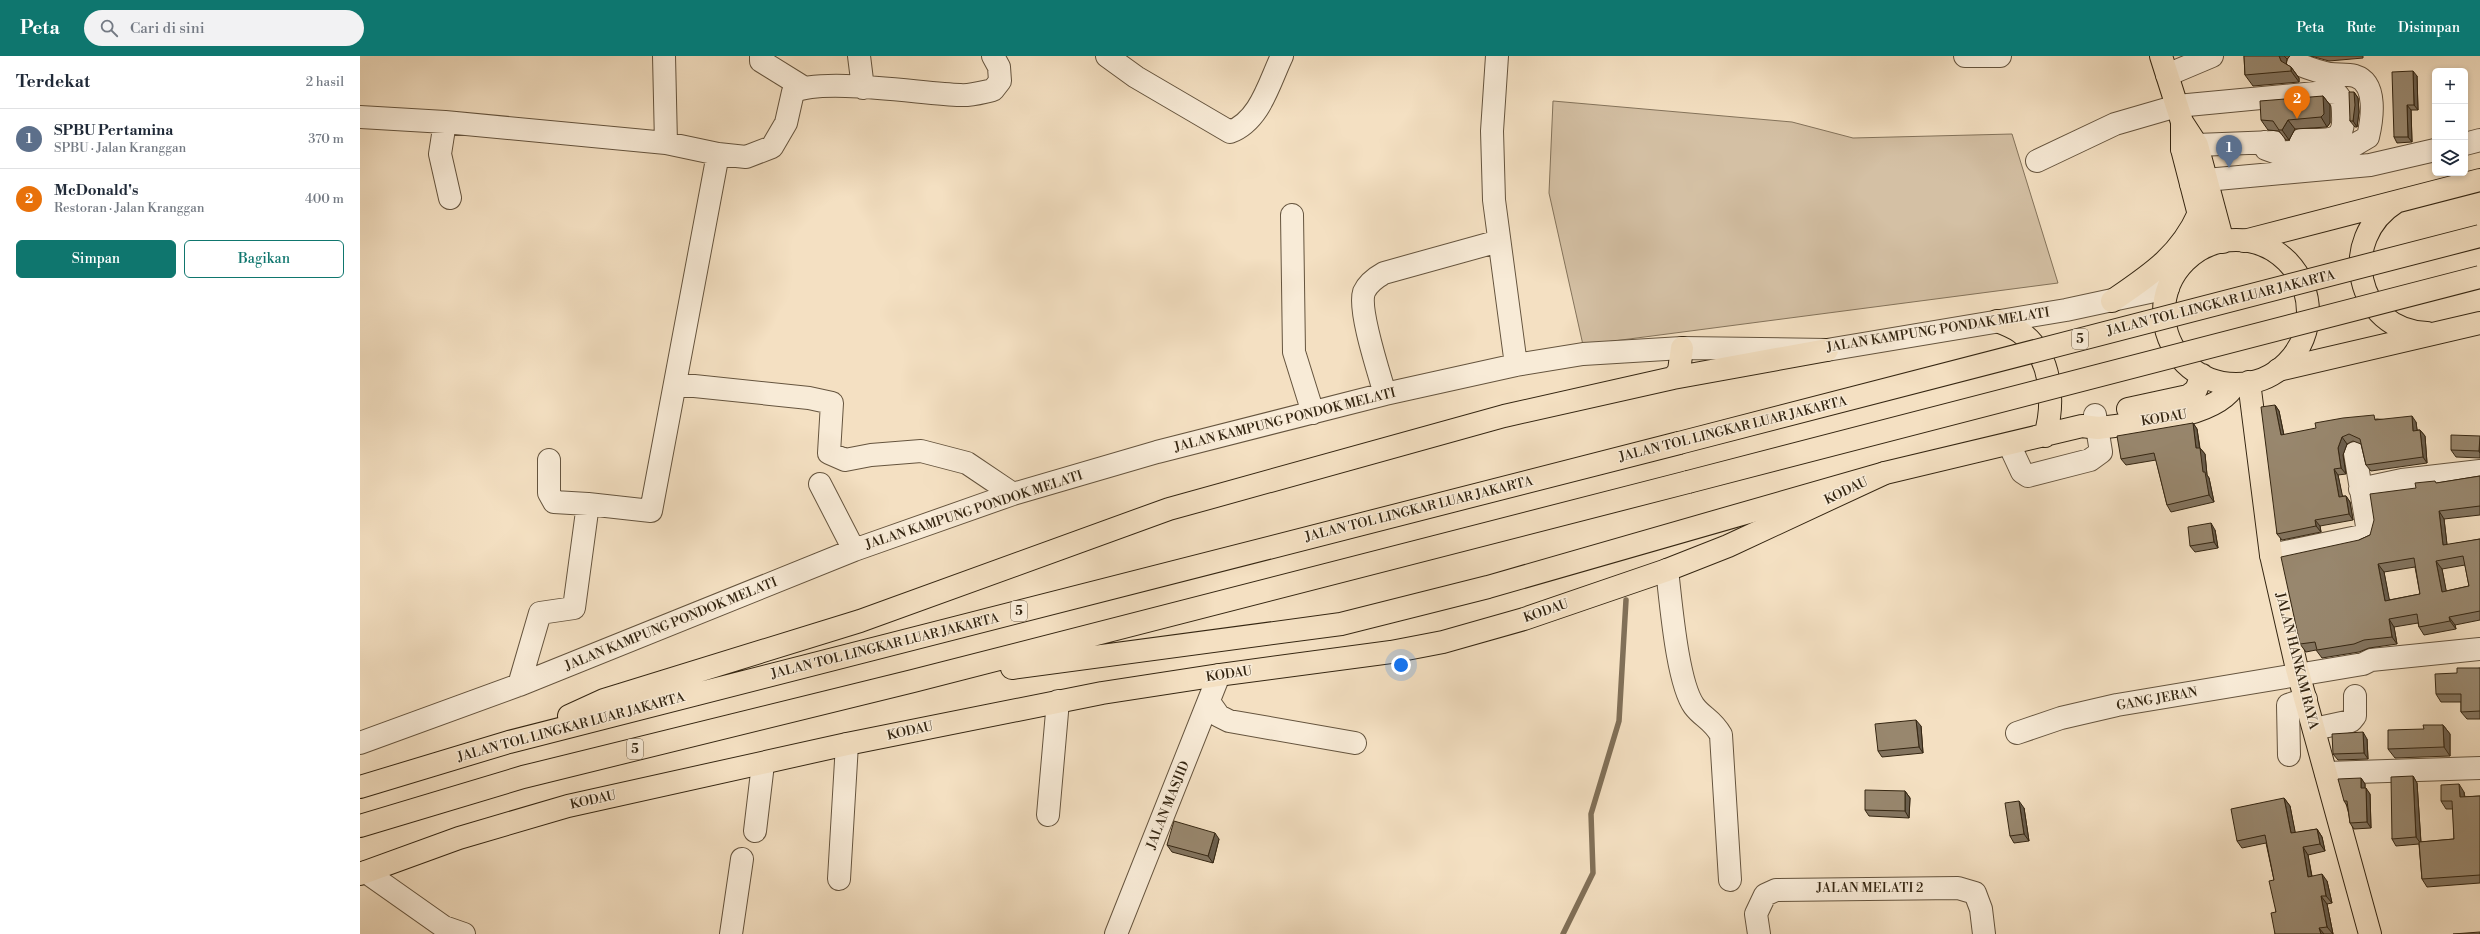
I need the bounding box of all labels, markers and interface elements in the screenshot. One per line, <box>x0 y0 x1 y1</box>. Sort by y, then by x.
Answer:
search box <box>84 10 364 46</box>
text: Peta <box>20 16 60 40</box>
icon: search <box>98 17 120 39</box>
text: Cari di sini <box>130 19 205 38</box>
text: Peta <box>2296 19 2324 37</box>
text: Rute <box>2346 19 2376 37</box>
text: Disimpan <box>2398 19 2460 37</box>
map controls <box>2432 68 2468 176</box>
button: + <box>2432 68 2468 104</box>
text: Terdekat <box>16 71 90 93</box>
text: 2 hasil <box>306 74 344 90</box>
pin: 2 <box>2284 86 2310 119</box>
button: − <box>2432 104 2468 140</box>
text: SPBU Pertamina <box>54 121 173 140</box>
text: 1 <box>26 131 32 147</box>
text: 370 m <box>308 131 344 147</box>
pin: 1 <box>2216 135 2242 168</box>
text: SPBU · Jalan Kranggan <box>54 140 186 156</box>
button: layers <box>2432 140 2468 176</box>
text: McDonald's <box>54 181 138 200</box>
text: 2 <box>25 191 33 207</box>
text: 400 m <box>305 191 344 207</box>
text: Restoran · Jalan Kranggan <box>54 200 205 216</box>
button: Simpan <box>16 240 176 278</box>
button: Bagikan <box>184 240 344 278</box>
street label: JALAN TOL LINGKAR LUAR JAKARTA <box>2104 267 2338 339</box>
street label: JALAN KAMPUNG PONDAK MELATI <box>1824 304 2051 356</box>
road number: 5 <box>2072 329 2088 349</box>
street label: JALAN KAMPUNG PONDOK MELATI <box>1172 385 1397 456</box>
street label: JALAN TOL LINGKAR LUAR JAKARTA <box>1616 393 1850 465</box>
street label: KODAU <box>2140 406 2189 430</box>
street label: JALAN KAMPUNG PONDOK MELATI <box>862 467 1085 553</box>
street label: JALAN TOL LINGKAR LUAR JAKARTA <box>1302 473 1536 545</box>
street label: KODAU <box>1822 474 1871 508</box>
street label: JALAN KAMPUNG PONDOK MELATI <box>562 574 780 674</box>
street label: JALAN HANKAM RAYA <box>2272 590 2322 732</box>
street label: KODAU <box>1521 596 1571 626</box>
road number: 5 <box>1011 601 1027 621</box>
street label: JALAN TOL LINGKAR LUAR JAKARTA <box>768 610 1002 682</box>
your location <box>1391 655 1411 675</box>
street label: KODAU <box>1205 663 1254 685</box>
street label: GANG JERAN <box>2115 684 2199 714</box>
street label: JALAN TOL LINGKAR LUAR JAKARTA <box>455 689 687 765</box>
street label: KODAU <box>886 718 935 744</box>
road number: 5 <box>627 739 643 759</box>
street label: JALAN MASJID <box>1143 759 1193 852</box>
street label: KODAU <box>569 787 618 813</box>
street label: JALAN MELATI 2 <box>1815 880 1924 896</box>

